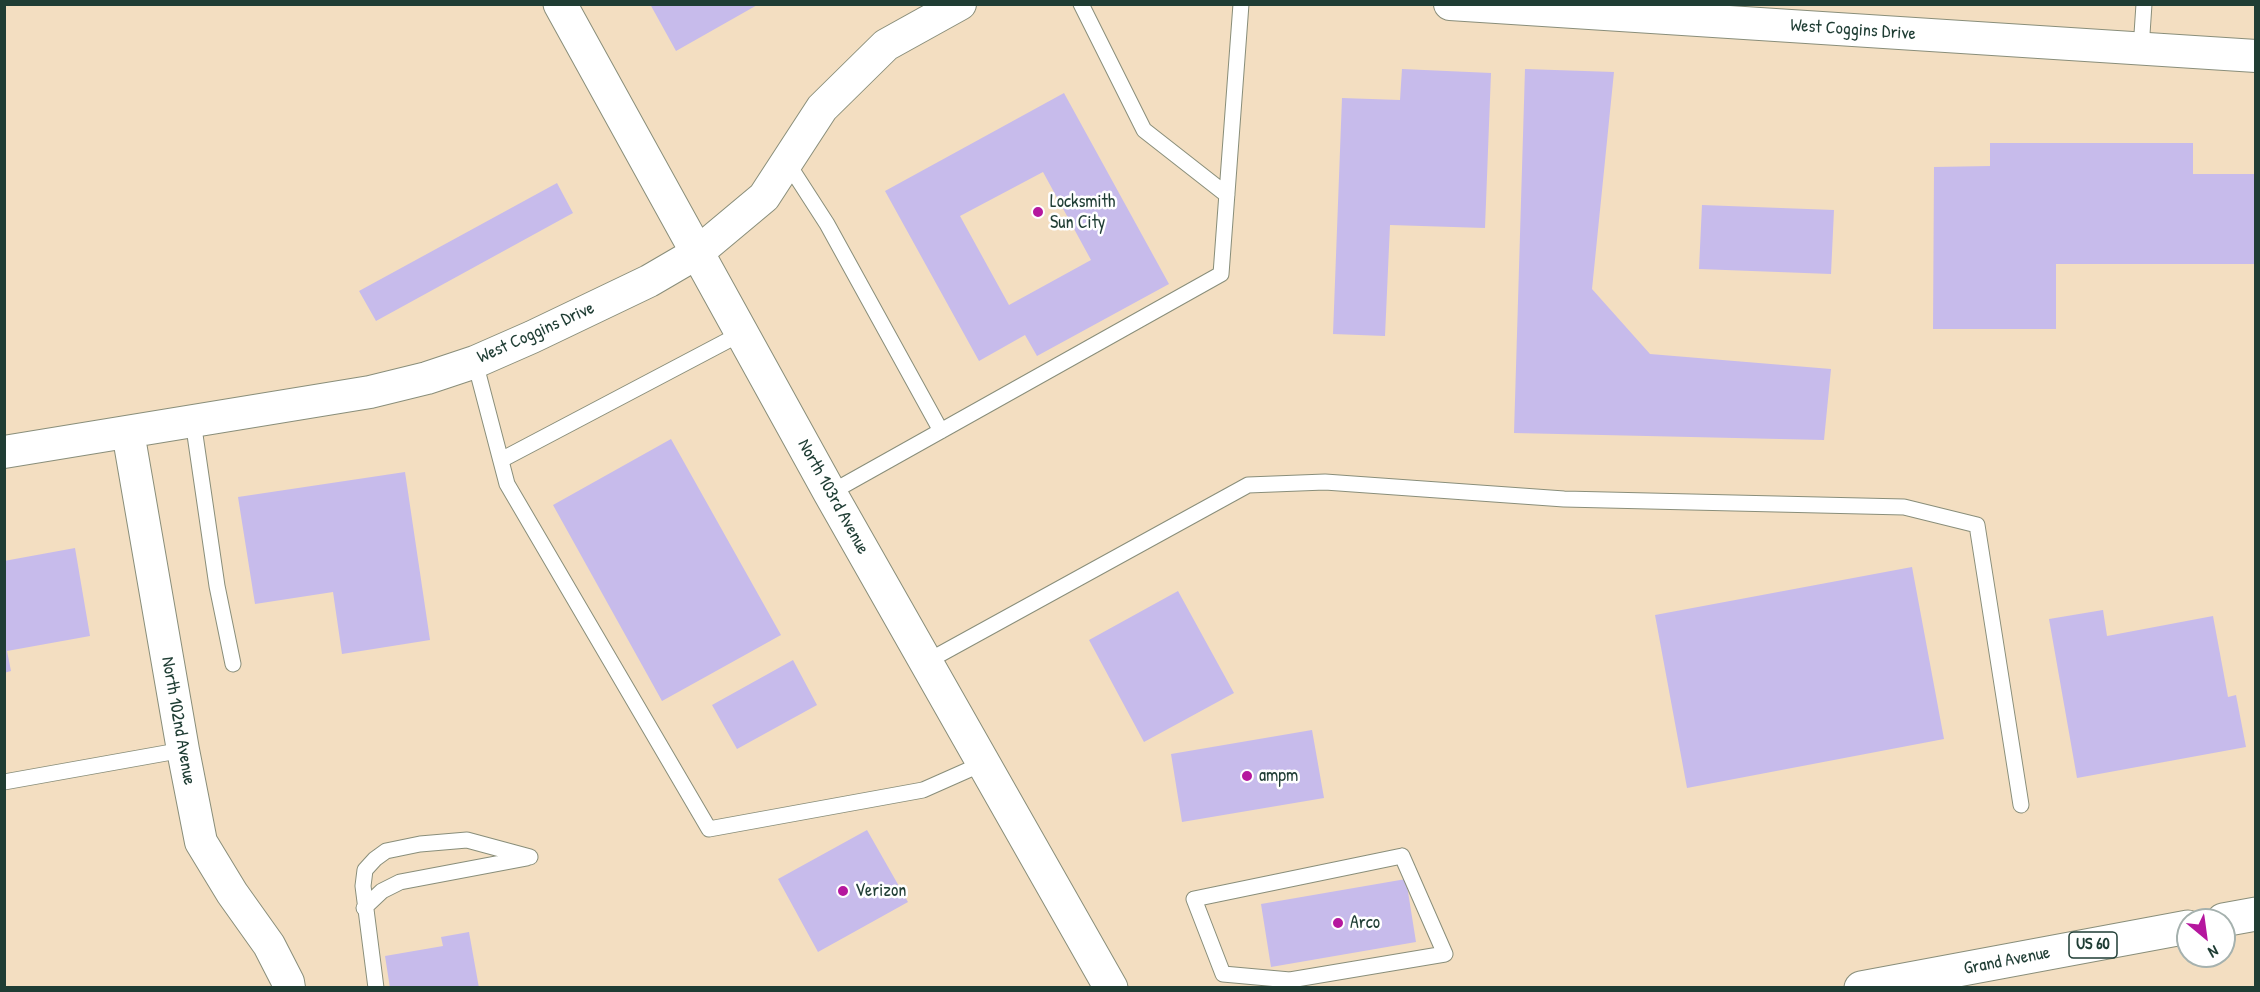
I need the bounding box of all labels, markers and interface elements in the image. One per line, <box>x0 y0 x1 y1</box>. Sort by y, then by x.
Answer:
street label: West Coggins Drive <box>1790 15 1916 45</box>
place label: Locksmith Sun City <box>1050 191 1115 234</box>
marker: Locksmith Sun City <box>1031 205 1045 219</box>
street label: West Coggins Drive <box>474 298 598 368</box>
street label: North 103rd Avenue <box>793 436 873 558</box>
street label: North 102nd Avenue <box>156 655 200 787</box>
place label: ampm <box>1259 765 1298 787</box>
marker: ampm <box>1240 769 1254 783</box>
place label: Verizon <box>855 880 906 902</box>
marker: Verizon <box>836 884 850 898</box>
north arrow <box>2176 908 2236 968</box>
place label: Arco <box>1350 912 1380 934</box>
marker: Arco <box>1331 916 1345 930</box>
road number: US 60 <box>2069 932 2117 958</box>
text: N <box>2205 940 2223 964</box>
street label: Grand Avenue <box>1962 942 2052 980</box>

